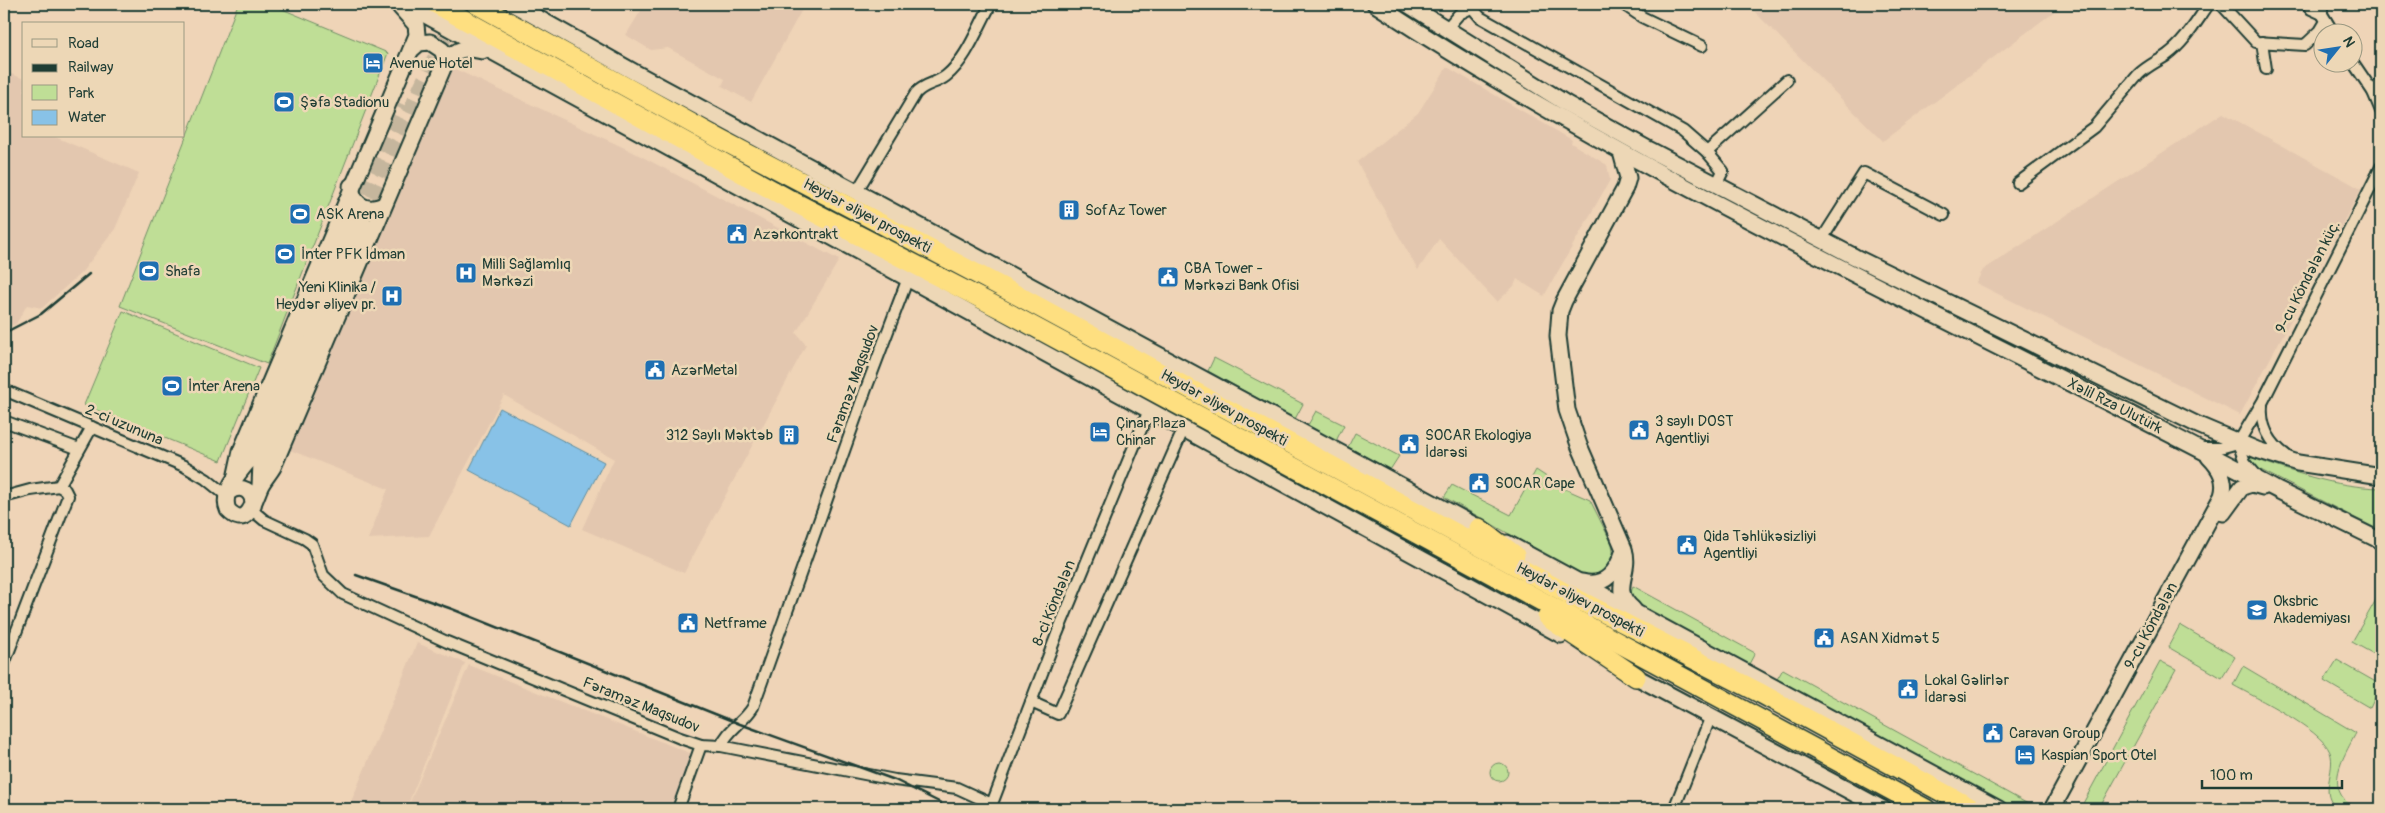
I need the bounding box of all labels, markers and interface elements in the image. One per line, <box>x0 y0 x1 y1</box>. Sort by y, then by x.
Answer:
legend <box>22 22 185 138</box>
north arrow <box>2312 22 2362 72</box>
text: N <box>2339 33 2359 50</box>
text: Road <box>68 34 99 53</box>
hotel icon: Avenue Hotel <box>361 51 385 75</box>
place label: Avenue Hotel <box>389 54 473 73</box>
text: Railway <box>68 58 114 77</box>
text: Park <box>68 84 95 103</box>
sports icon: Şəfa Stadionu <box>272 90 296 114</box>
place label: Şəfa Stadionu <box>300 93 389 112</box>
text: Water <box>68 108 107 127</box>
street label: Heydər Əliyev prospekti <box>800 174 934 258</box>
building icon: SofAz Tower <box>1057 198 1081 222</box>
place label: SofAz Tower <box>1085 201 1168 220</box>
sports icon: ASK Arena <box>288 202 312 226</box>
place label: ASK Arena <box>316 205 384 224</box>
street label: 9-cu Köndələn küç. <box>2271 217 2345 337</box>
public building icon: Azərkontrakt <box>725 222 749 246</box>
place label: Azərkontrakt <box>753 225 839 244</box>
sports icon: İnter PFK İdman <box>273 242 297 266</box>
place label: İnter PFK İdman <box>301 245 405 264</box>
place label: Milli Sağlamlıq Mərkəzi <box>482 255 571 291</box>
sports icon: Shafa <box>137 259 161 283</box>
place label: CBA Tower - Mərkəzi Bank Ofisi <box>1184 259 1299 295</box>
hospital icon: Milli Sağlamlıq Mərkəzi <box>454 261 478 285</box>
place label: Shafa <box>165 262 200 281</box>
public building icon: CBA Tower - Mərkəzi Bank Ofisi <box>1156 265 1180 289</box>
place label: Yeni Klinika / Heydər Əliyev pr. <box>276 278 376 314</box>
hospital icon: Yeni Klinika / Heydər Əliyev pr. <box>380 284 404 308</box>
street label: Fəraməz Maqsudov <box>823 322 883 446</box>
public building icon: AzərMetal <box>643 358 667 382</box>
place label: AzərMetal <box>671 361 738 380</box>
street label: Heydər Əliyev prospekti <box>1157 365 1291 451</box>
sports icon: İnter Arena <box>160 374 184 398</box>
street label: Xəlil Rza Ulutürk <box>2064 374 2166 438</box>
place label: İnter Arena <box>188 377 260 396</box>
street label: 2-ci uzununa <box>82 400 166 450</box>
place label: 3 saylı DOST Agentliyi <box>1655 412 1734 448</box>
place label: Çinar Plaza Chinar <box>1116 414 1186 450</box>
public building icon: 3 saylı DOST Agentliyi <box>1627 418 1651 442</box>
hotel icon: Çinar Plaza Chinar <box>1088 420 1112 444</box>
building icon: 312 Saylı Məktəb <box>777 423 801 447</box>
place label: 312 Saylı Məktəb <box>666 426 773 445</box>
place label: SOCAR Ekologiya İdarəsi <box>1425 426 1532 462</box>
public building icon: SOCAR Ekologiya İdarəsi <box>1397 432 1421 456</box>
public building icon: SOCAR Cape <box>1467 471 1491 495</box>
place label: SOCAR Cape <box>1495 474 1576 493</box>
place label: Qida Təhlükəsizliyi Agentliyi <box>1703 527 1816 563</box>
public building icon: Qida Təhlükəsizliyi Agentliyi <box>1675 533 1699 557</box>
street label: 8-ci Köndələn <box>1028 557 1080 649</box>
street label: Heydər Əliyev prospekti <box>1513 558 1647 642</box>
street label: 9-cu Köndələn <box>2120 579 2182 673</box>
place label: Oksbric Akademiyası <box>2273 592 2351 628</box>
school or university icon: Oksbric Akademiyası <box>2245 598 2269 622</box>
public building icon: Netframe <box>676 611 700 635</box>
place label: Netframe <box>704 614 767 633</box>
public building icon: ASAN Xidmət 5 <box>1812 626 1836 650</box>
place label: ASAN Xidmət 5 <box>1840 629 1940 648</box>
place label: Lokal Gəlirlər İdarəsi <box>1924 671 2010 707</box>
street label: Fəraməz Maqsudov <box>580 673 702 737</box>
public building icon: Lokal Gəlirlər İdarəsi <box>1896 677 1920 701</box>
public building icon: Caravan Group <box>1981 721 2005 745</box>
place label: Caravan Group <box>2009 724 2100 743</box>
hotel icon: Kaspian Sport Otel <box>2013 743 2037 767</box>
place label: Kaspian Sport Otel <box>2041 746 2157 765</box>
scale bar <box>2202 758 2342 790</box>
text: 100 m <box>2210 766 2253 785</box>

